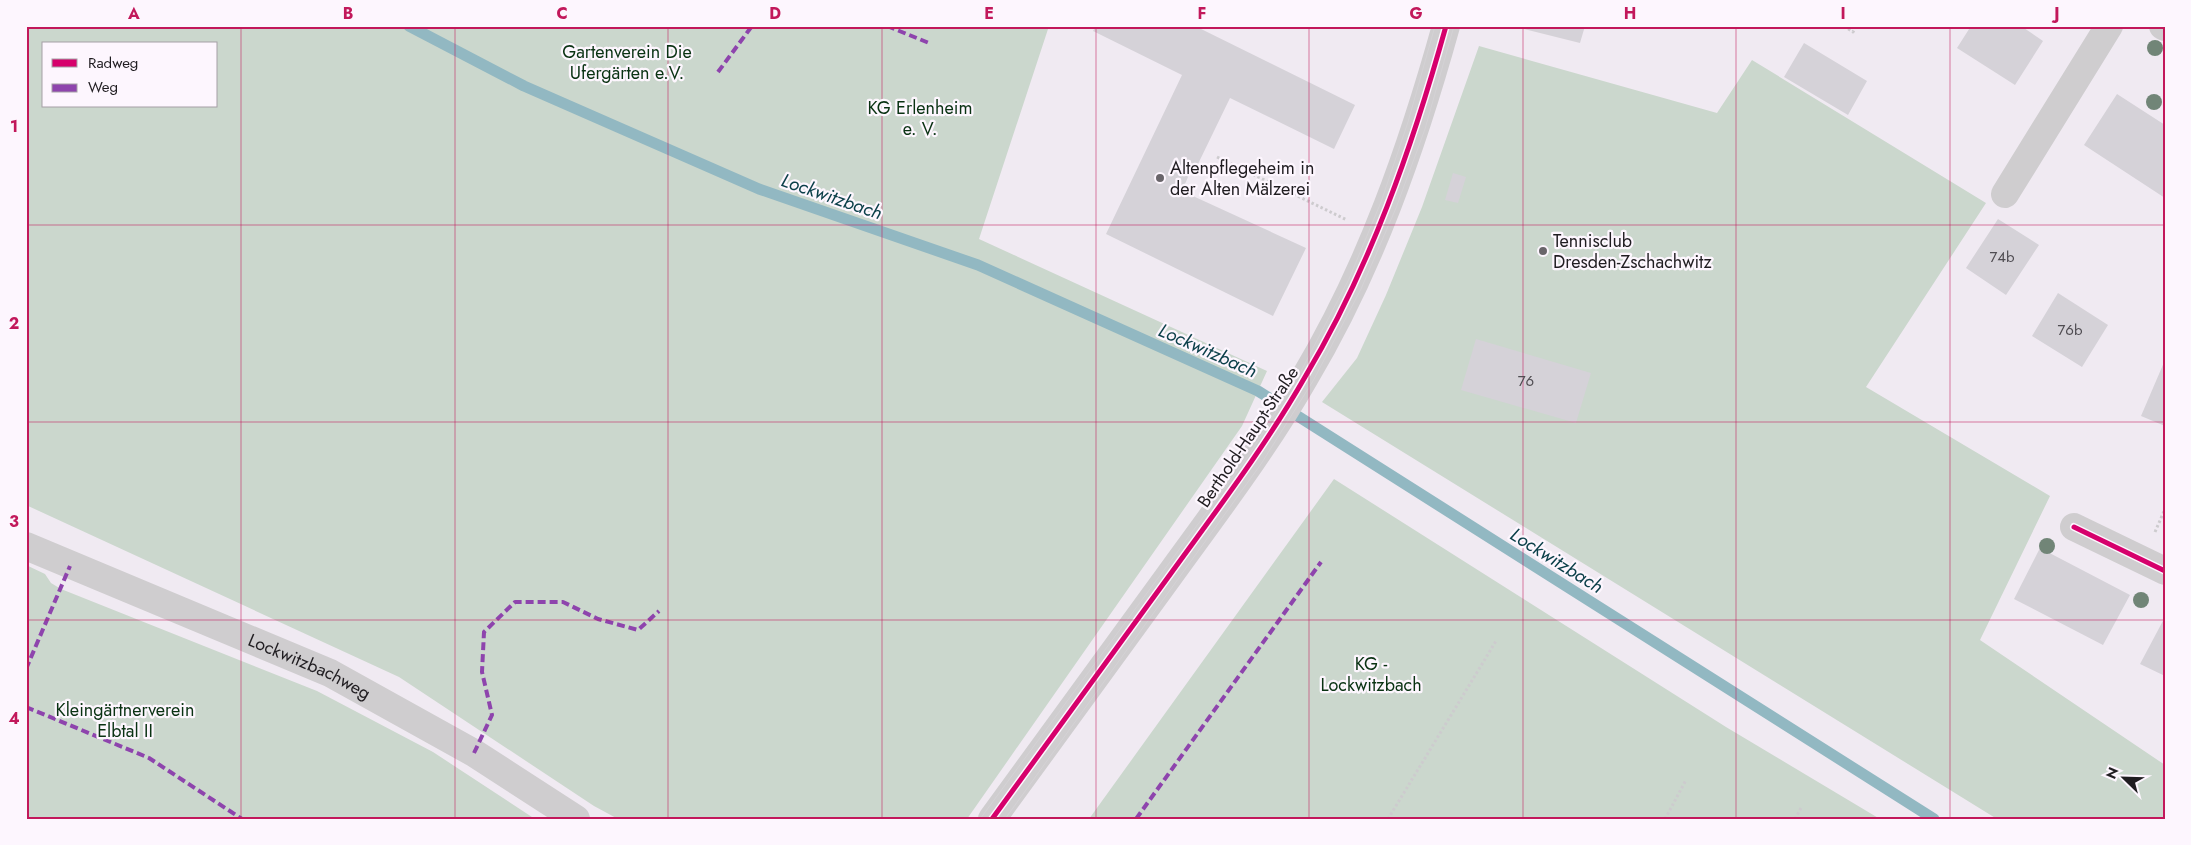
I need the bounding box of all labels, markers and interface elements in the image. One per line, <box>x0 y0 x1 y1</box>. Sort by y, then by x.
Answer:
text: A <box>127 2 140 25</box>
text: B <box>343 2 353 25</box>
text: C <box>556 2 568 25</box>
text: D <box>769 2 781 25</box>
text: E <box>984 2 994 25</box>
text: F <box>1198 2 1206 25</box>
text: G <box>1409 2 1423 25</box>
text: H <box>1624 2 1636 25</box>
text: I <box>1840 2 1846 25</box>
text: J <box>2051 2 2060 25</box>
park label: Gartenverein Die Ufergärten e.V. <box>562 39 692 86</box>
legend <box>42 42 218 108</box>
text: Radweg <box>88 52 138 74</box>
text: Weg <box>88 76 118 98</box>
park label: KG Erlenheim e. V. <box>868 95 973 142</box>
text: 1 <box>10 115 18 138</box>
place label: Altenpflegeheim in der Alten Mälzerei <box>1170 155 1314 202</box>
water label: Lockwitzbach <box>778 167 886 226</box>
marker: Altenpflegeheim in der Alten Mälzerei <box>1154 172 1166 184</box>
place label: Tennisclub Dresden-Zschachwitz <box>1553 228 1712 275</box>
marker: Tennisclub Dresden-Zschachwitz <box>1537 245 1549 257</box>
house number: 74b <box>1989 246 2015 268</box>
text: 2 <box>9 312 19 335</box>
water label: Lockwitzbach <box>1154 317 1261 384</box>
house number: 76b <box>2057 319 2083 341</box>
street label: Berthold-Haupt-Straße <box>1191 361 1305 513</box>
house number: 76 <box>1518 370 1534 392</box>
text: 3 <box>9 510 19 533</box>
water label: Lockwitzbach <box>1505 521 1609 600</box>
street label: Lockwitzbachweg <box>244 627 376 706</box>
park label: KG - Lockwitzbach <box>1320 651 1422 698</box>
park label: Kleingärtnerverein Elbtal II <box>56 697 194 744</box>
text: 4 <box>8 707 20 730</box>
north arrow <box>2098 752 2148 802</box>
text: N <box>2101 764 2123 782</box>

